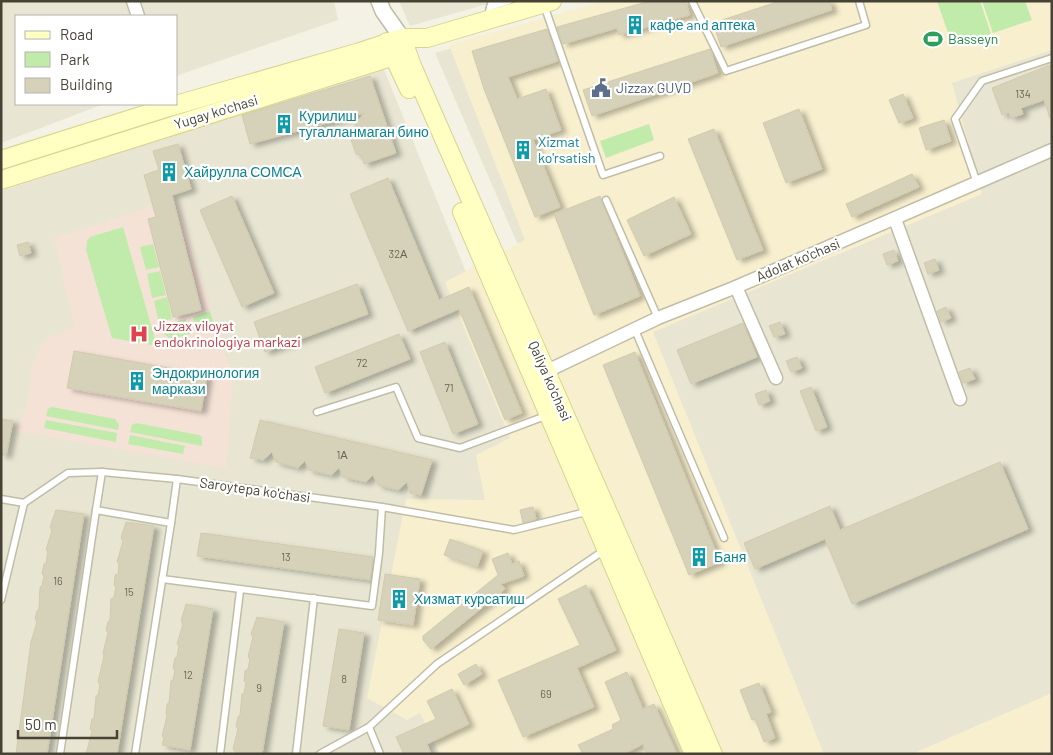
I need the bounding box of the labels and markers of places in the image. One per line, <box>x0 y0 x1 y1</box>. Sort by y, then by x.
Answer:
building icon: кафе and аптека <box>624 14 646 36</box>
place label: кафе and аптека <box>650 16 755 33</box>
sports icon: Basseyn <box>922 28 944 50</box>
place label: Basseyn <box>948 30 998 47</box>
public building icon: Jizzax GUVD <box>590 77 612 99</box>
place label: Jizzax GUVD <box>616 79 691 96</box>
place label: Курилиш тугалланмаган бино <box>299 107 429 140</box>
building icon: Курилиш тугалланмаган бино <box>273 113 295 135</box>
place label: Xizmat ko'rsatish <box>538 133 596 166</box>
building icon: Xizmat ko'rsatish <box>512 139 534 161</box>
building icon: Хайрулла СОМСА <box>158 161 180 183</box>
place label: Хайрулла СОМСА <box>184 163 302 180</box>
place label: Jizzax viloyat endokrinologiya markazi <box>154 317 301 350</box>
hospital icon: Jizzax viloyat endokrinologiya markazi <box>128 323 150 345</box>
place label: Эндокринология маркази <box>152 364 259 397</box>
building icon: Эндокринология маркази <box>126 370 148 392</box>
building icon: Баня <box>688 546 710 568</box>
place label: Баня <box>714 548 746 565</box>
building icon: Хизмат курсатиш <box>388 588 410 610</box>
place label: Хизмат курсатиш <box>414 590 525 607</box>

